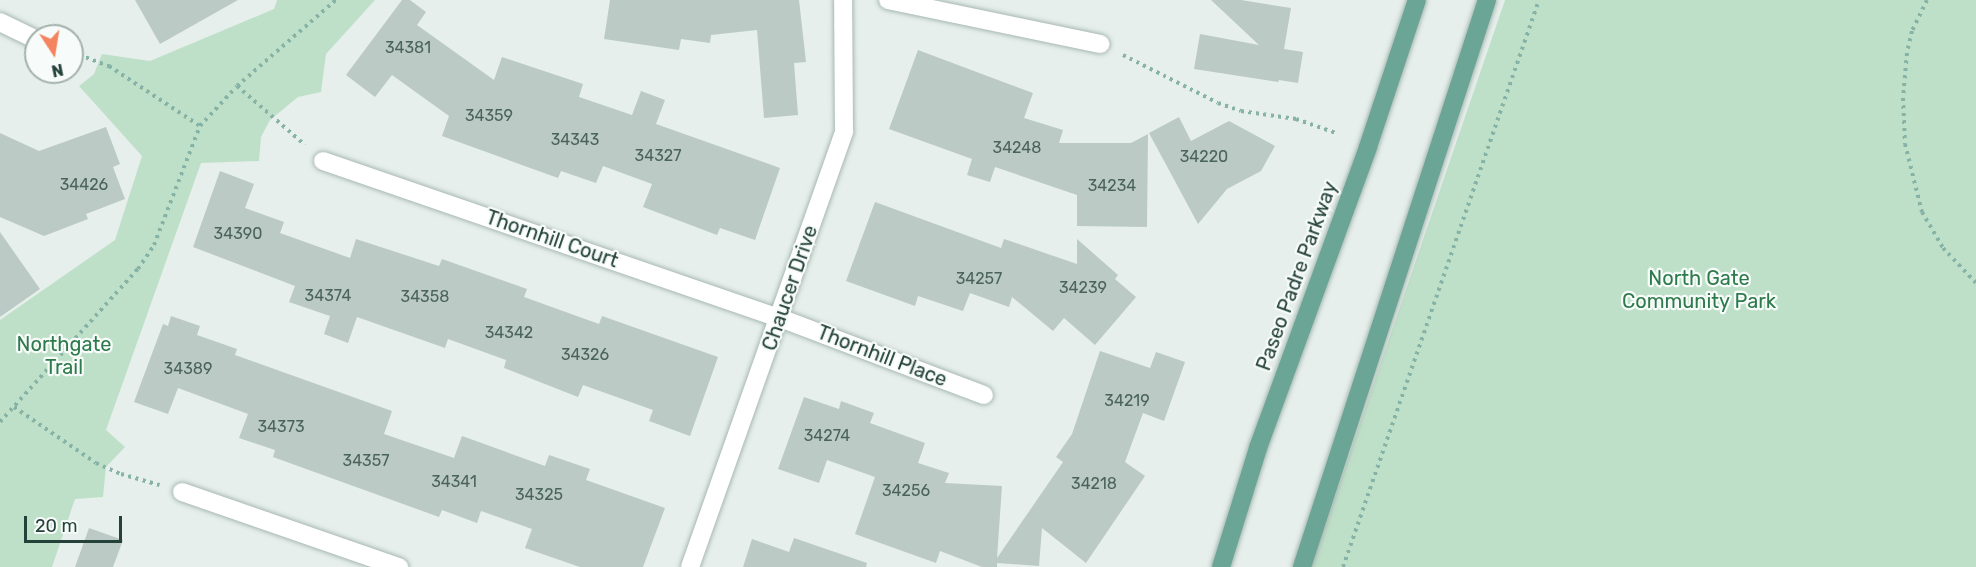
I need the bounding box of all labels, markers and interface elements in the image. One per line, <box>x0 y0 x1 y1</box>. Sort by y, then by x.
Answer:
north arrow <box>24 24 84 84</box>
house number: 34381 <box>385 38 431 58</box>
text: N <box>50 60 65 81</box>
house number: 34359 <box>465 106 513 126</box>
house number: 34343 <box>551 130 599 150</box>
house number: 34248 <box>993 138 1041 158</box>
house number: 34327 <box>635 146 681 166</box>
house number: 34220 <box>1180 147 1228 167</box>
house number: 34426 <box>60 175 108 195</box>
house number: 34234 <box>1088 176 1136 196</box>
street label: Paseo Padre Parkway <box>1252 178 1342 374</box>
street label: Thornhill Court <box>483 205 621 273</box>
street label: Chaucer Drive <box>757 222 823 354</box>
house number: 34390 <box>214 224 262 244</box>
park label: North Gate Community Park <box>1622 266 1776 313</box>
house number: 34257 <box>956 269 1002 289</box>
house number: 34239 <box>1059 278 1107 298</box>
house number: 34374 <box>305 286 351 306</box>
house number: 34358 <box>401 287 449 307</box>
street label: Thornhill Place <box>814 320 950 392</box>
house number: 34342 <box>485 323 533 343</box>
park label: Northgate Trail <box>17 332 111 379</box>
house number: 34326 <box>561 345 609 365</box>
house number: 34389 <box>164 359 212 379</box>
house number: 34219 <box>1104 391 1150 411</box>
house number: 34373 <box>258 417 304 437</box>
house number: 34274 <box>804 426 850 446</box>
house number: 34357 <box>343 451 389 471</box>
house number: 34341 <box>431 472 477 492</box>
house number: 34218 <box>1071 474 1117 494</box>
house number: 34256 <box>882 481 930 501</box>
house number: 34325 <box>515 485 563 505</box>
scale bar <box>27 504 124 542</box>
text: 20 m <box>35 515 77 537</box>

